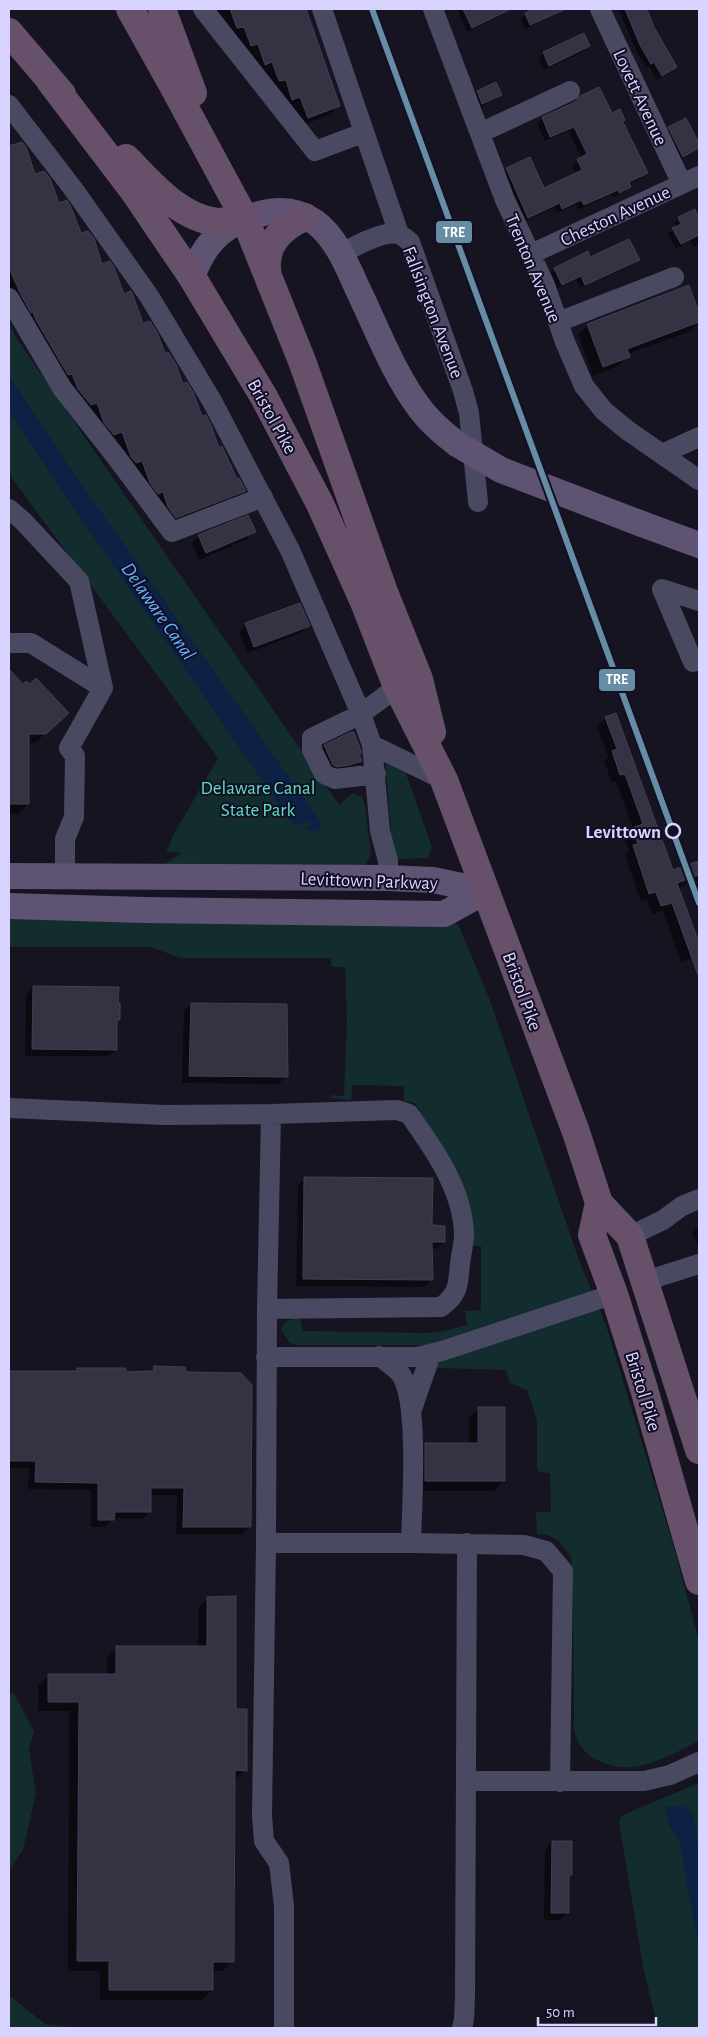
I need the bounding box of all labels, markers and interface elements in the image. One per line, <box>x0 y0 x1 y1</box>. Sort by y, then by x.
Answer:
street label: Lovett Avenue <box>609 47 670 149</box>
street label: Cheston Avenue <box>558 183 673 250</box>
street label: Trenton Avenue <box>501 211 564 326</box>
line badge: TRE <box>435 220 473 244</box>
text: TRE <box>443 226 465 240</box>
street label: Fallsington Avenue <box>399 244 467 381</box>
street label: Bristol Pike <box>243 376 300 457</box>
water label: Delaware Canal <box>117 559 199 664</box>
line badge: TRE <box>598 668 636 692</box>
text: TRE <box>606 673 628 687</box>
park label: Delaware Canal State Park <box>200 779 316 820</box>
place label: Levittown <box>585 823 661 842</box>
marker: Levittown <box>665 823 681 839</box>
street label: Levittown Parkway <box>300 870 438 893</box>
street label: Bristol Pike <box>499 950 545 1033</box>
street label: Bristol Pike <box>621 1349 664 1434</box>
scale bar <box>538 1994 656 2026</box>
text: 50 m <box>546 2005 575 2020</box>

